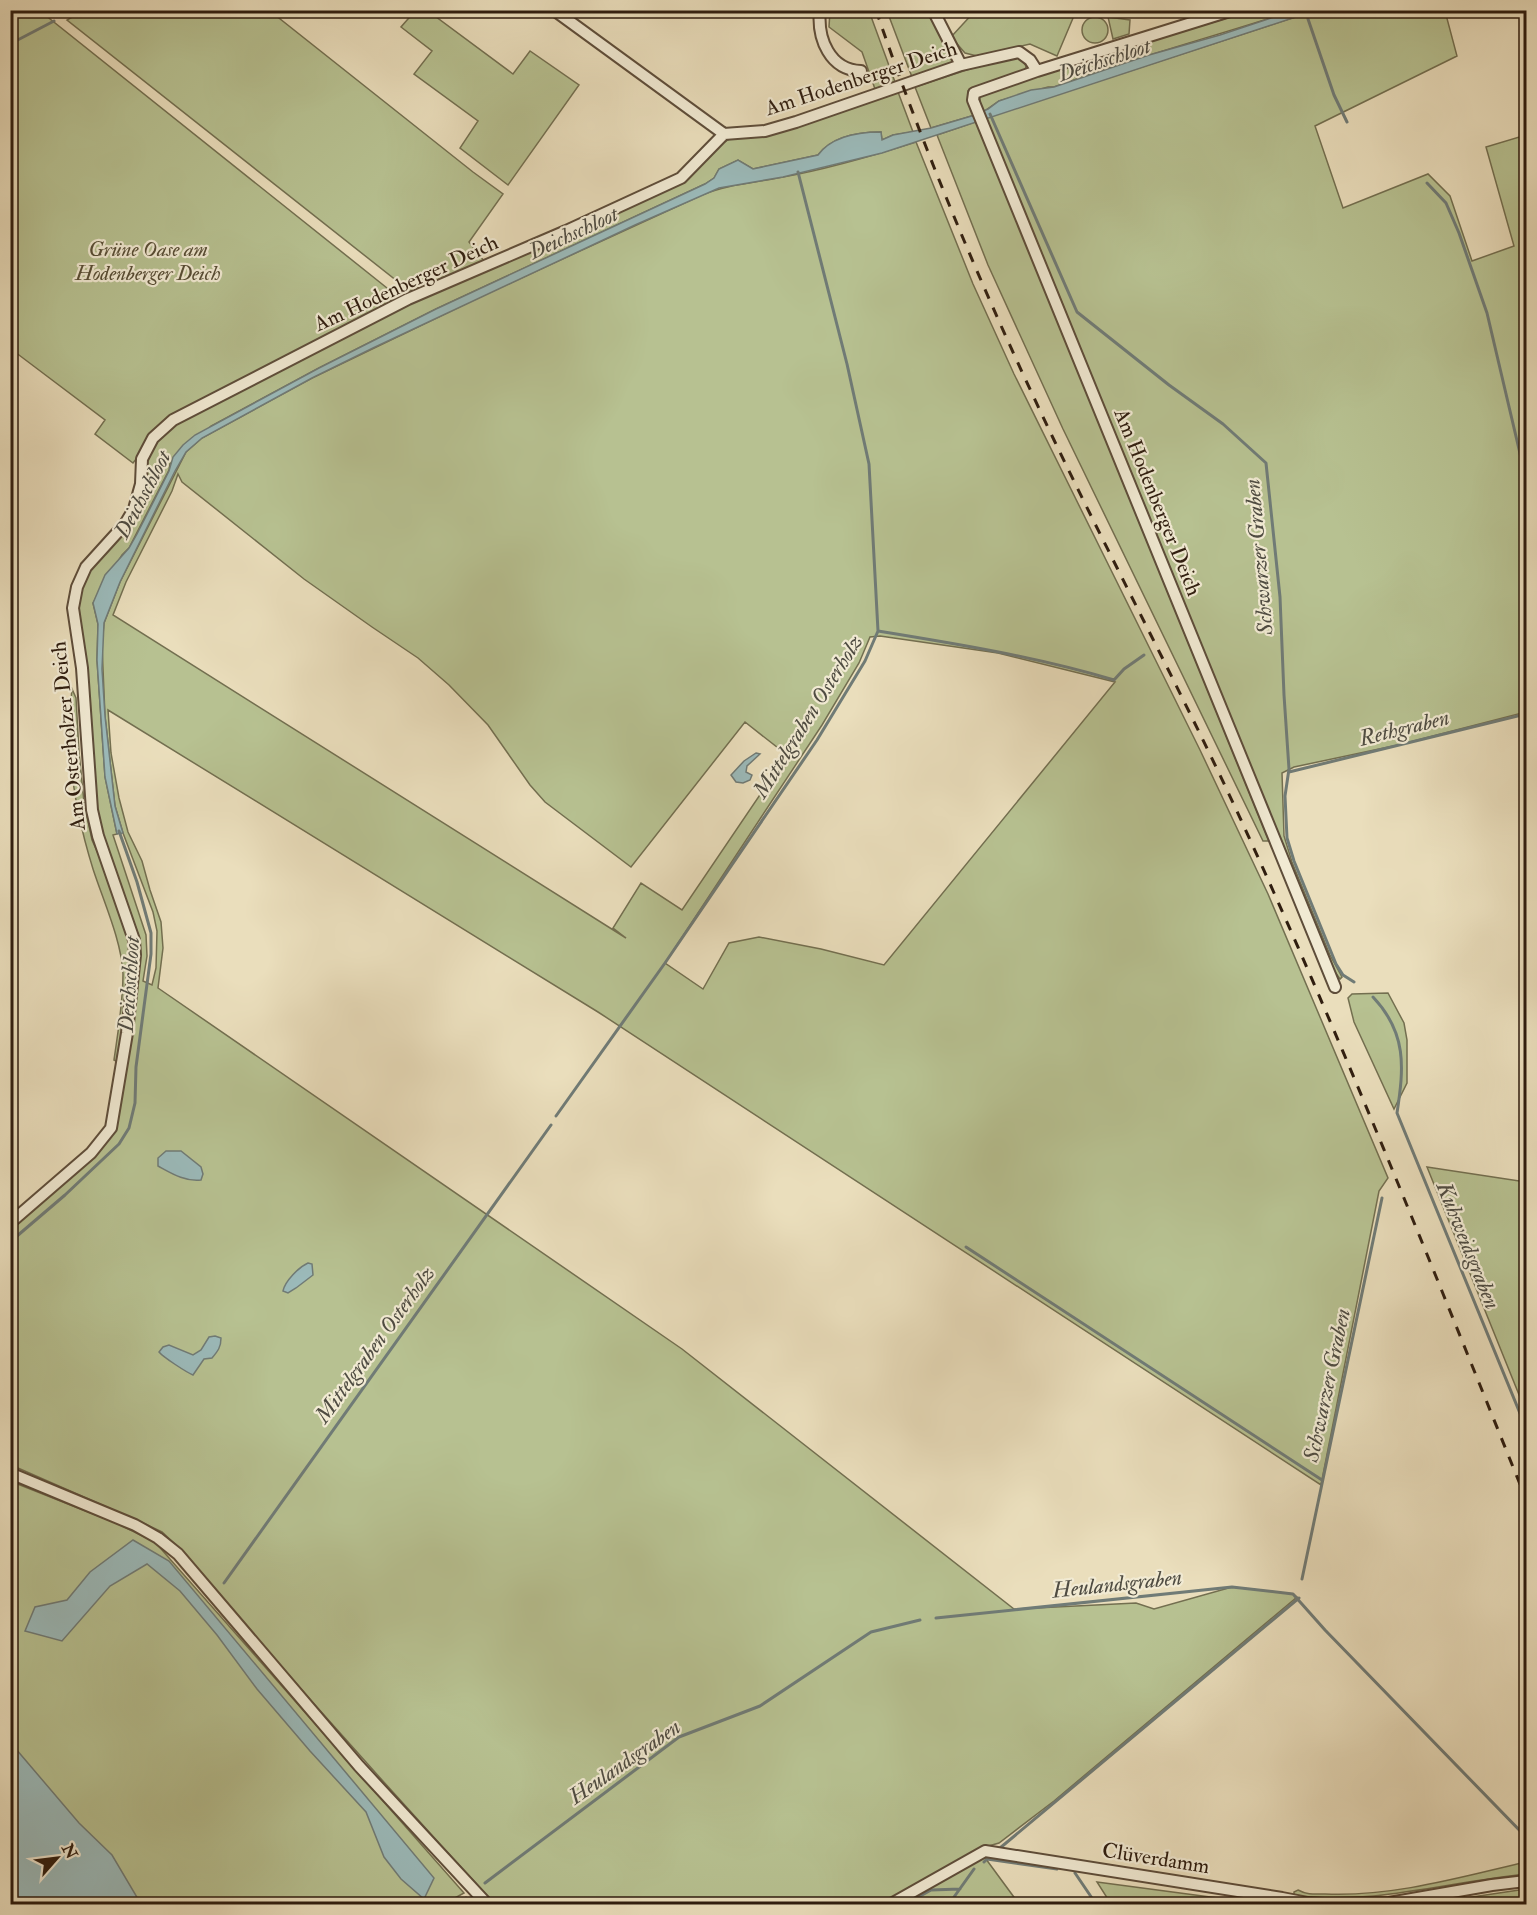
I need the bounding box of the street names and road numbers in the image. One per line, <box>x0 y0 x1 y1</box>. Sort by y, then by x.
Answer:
street label: Am Hodenberger Deich <box>761 35 960 123</box>
street label: Am Hodenberger Deich <box>309 229 503 338</box>
street label: Am Hodenberger Deich <box>1107 403 1208 600</box>
street label: Am Osterholzer Deich <box>45 640 92 833</box>
street label: Clüverdamm <box>1100 1837 1212 1880</box>

